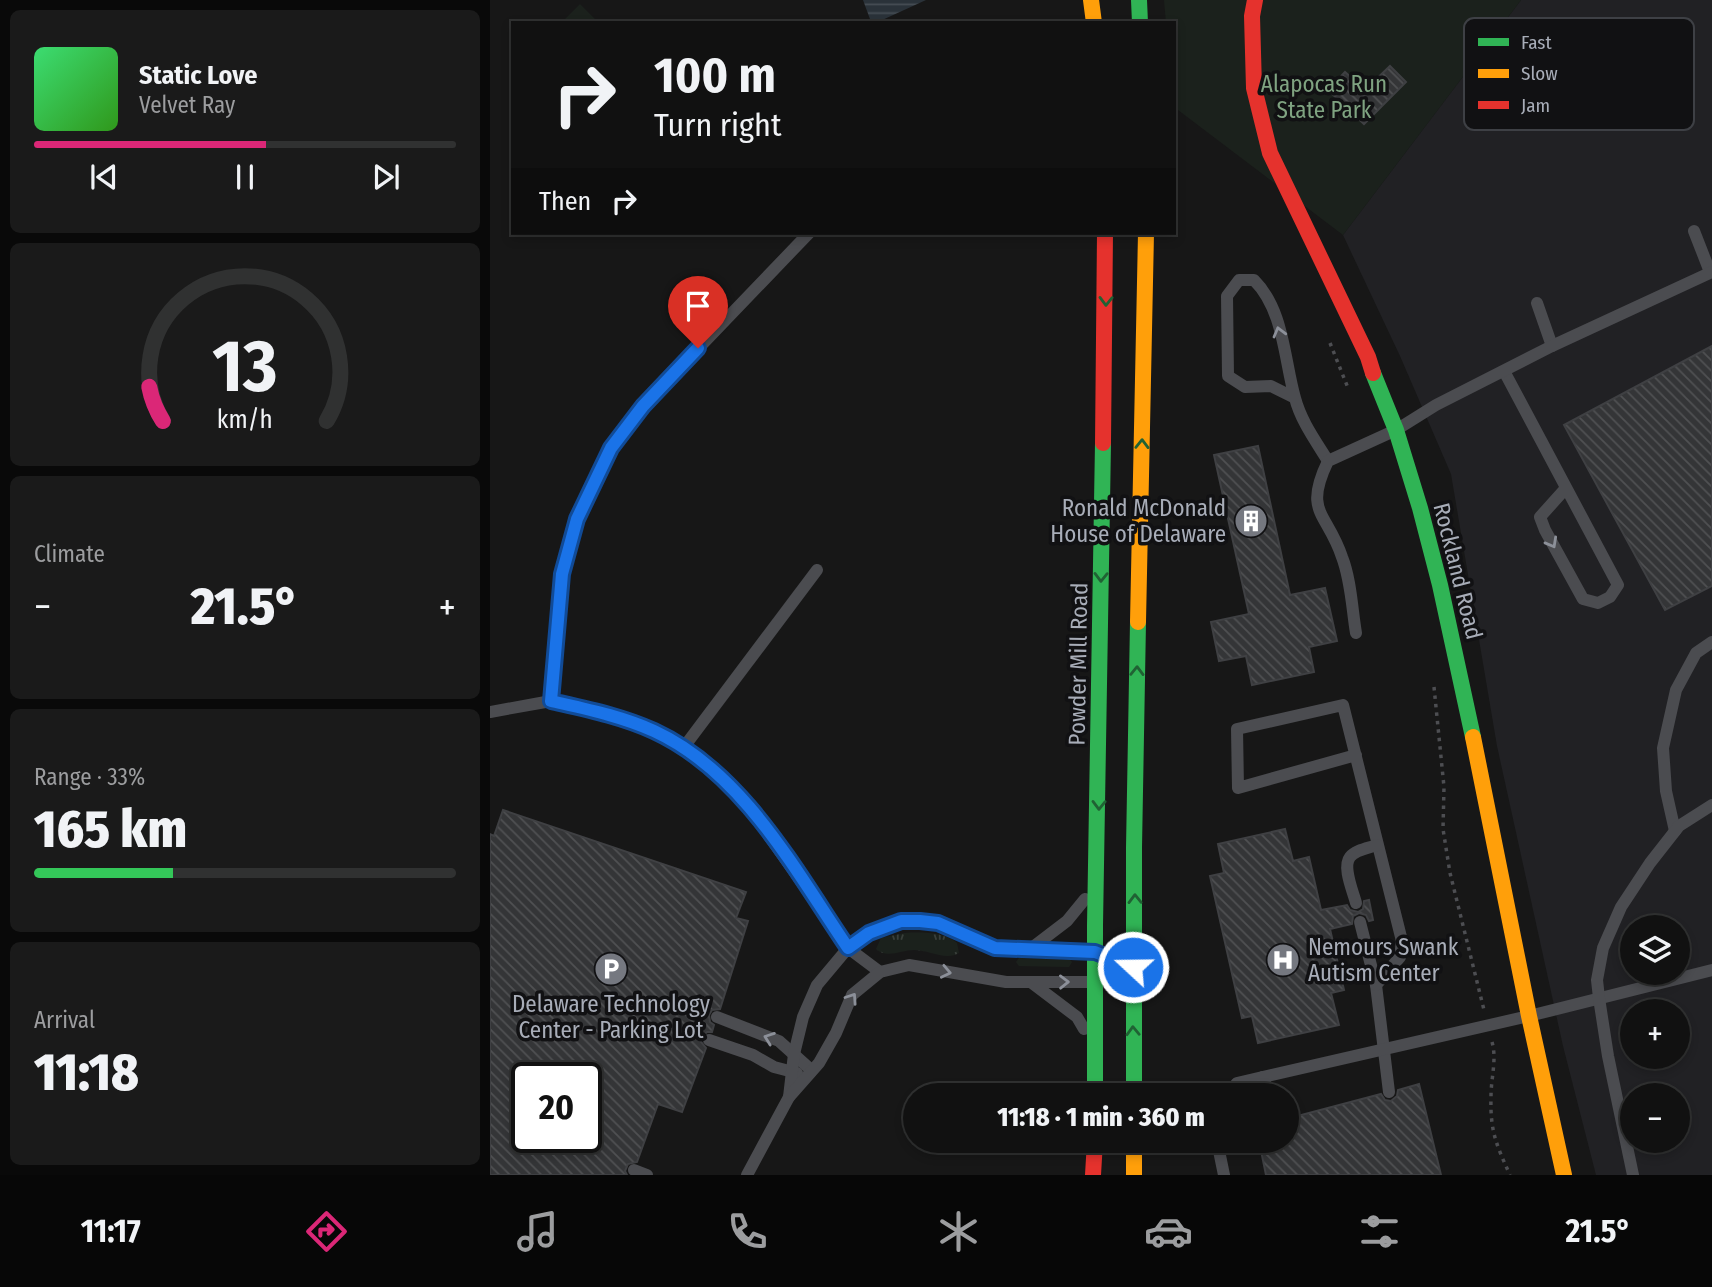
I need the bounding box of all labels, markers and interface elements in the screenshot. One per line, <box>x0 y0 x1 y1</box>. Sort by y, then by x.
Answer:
legend <box>1464 18 1694 130</box>
text: Fast <box>1521 31 1552 54</box>
text: 100 m <box>654 46 776 105</box>
icon: right <box>539 49 630 140</box>
text: Static Love <box>139 60 257 91</box>
text: Slow <box>1521 62 1558 85</box>
park label: Alapocas Run State Park <box>1261 70 1387 124</box>
text: Velvet Ray <box>139 91 235 119</box>
text: Jam <box>1521 94 1550 117</box>
text: Turn right <box>654 106 781 144</box>
icon: previous <box>85 158 123 196</box>
icon: pause <box>226 158 264 196</box>
icon: next <box>367 158 405 196</box>
icon: right <box>605 182 643 220</box>
text: Then <box>539 186 591 217</box>
pin <box>668 276 728 348</box>
icon: arrive <box>679 287 717 325</box>
one-way arrow <box>1098 296 1114 307</box>
text: 13 <box>212 323 278 410</box>
one-way arrow <box>1273 326 1288 338</box>
text: km/h <box>217 404 273 434</box>
one-way arrow <box>1134 438 1149 449</box>
place label: Ronald McDonald House of Delaware <box>1050 494 1226 548</box>
street label: Rockland Road <box>1428 500 1488 642</box>
building icon: Ronald McDonald House of Delaware <box>1232 502 1270 540</box>
one-way arrow <box>1544 536 1557 549</box>
text: Climate <box>34 540 105 568</box>
one-way arrow <box>1094 572 1109 583</box>
text: 21.5° <box>191 575 299 638</box>
street label: Powder Mill Road <box>1063 582 1093 746</box>
text: − <box>34 584 51 630</box>
text: + <box>439 584 456 630</box>
one-way arrow <box>1129 666 1145 676</box>
text: Range · 33% <box>34 763 145 791</box>
text: 165 km <box>34 798 187 861</box>
one-way arrow <box>1091 800 1106 811</box>
one-way arrow <box>1127 893 1142 904</box>
map controls <box>1620 915 1690 1153</box>
button: layers <box>1620 915 1690 985</box>
position arrow <box>1096 930 1170 1004</box>
place label: Nemours Swank Autism Center <box>1308 933 1459 987</box>
hospital icon: Nemours Swank Autism Center <box>1264 941 1302 979</box>
parking icon: Delaware Technology Center - Parking Lot <box>592 950 630 988</box>
one-way arrow <box>940 964 952 979</box>
one-way arrow <box>1059 974 1070 990</box>
place label: Delaware Technology Center - Parking Lot <box>512 990 711 1044</box>
one-way arrow <box>844 993 856 1006</box>
button: + <box>1620 999 1690 1069</box>
text: Arrival <box>34 1006 95 1034</box>
one-way arrow <box>1126 1025 1141 1036</box>
one-way arrow <box>763 1032 776 1046</box>
text: 11:18 <box>34 1041 139 1104</box>
speed limit sign: 20 <box>511 1062 602 1153</box>
button: − <box>1620 1083 1690 1153</box>
text: 11:18 · 1 min · 360 m <box>997 1102 1205 1133</box>
icon: directions <box>302 1207 351 1256</box>
icon: music <box>513 1207 562 1256</box>
icon: phone <box>723 1207 772 1256</box>
icon: climate <box>934 1207 983 1256</box>
icon: car <box>1144 1207 1193 1256</box>
icon: filters <box>1355 1207 1404 1256</box>
text: 11:17 <box>81 1212 141 1250</box>
text: 21.5° <box>1565 1212 1631 1250</box>

